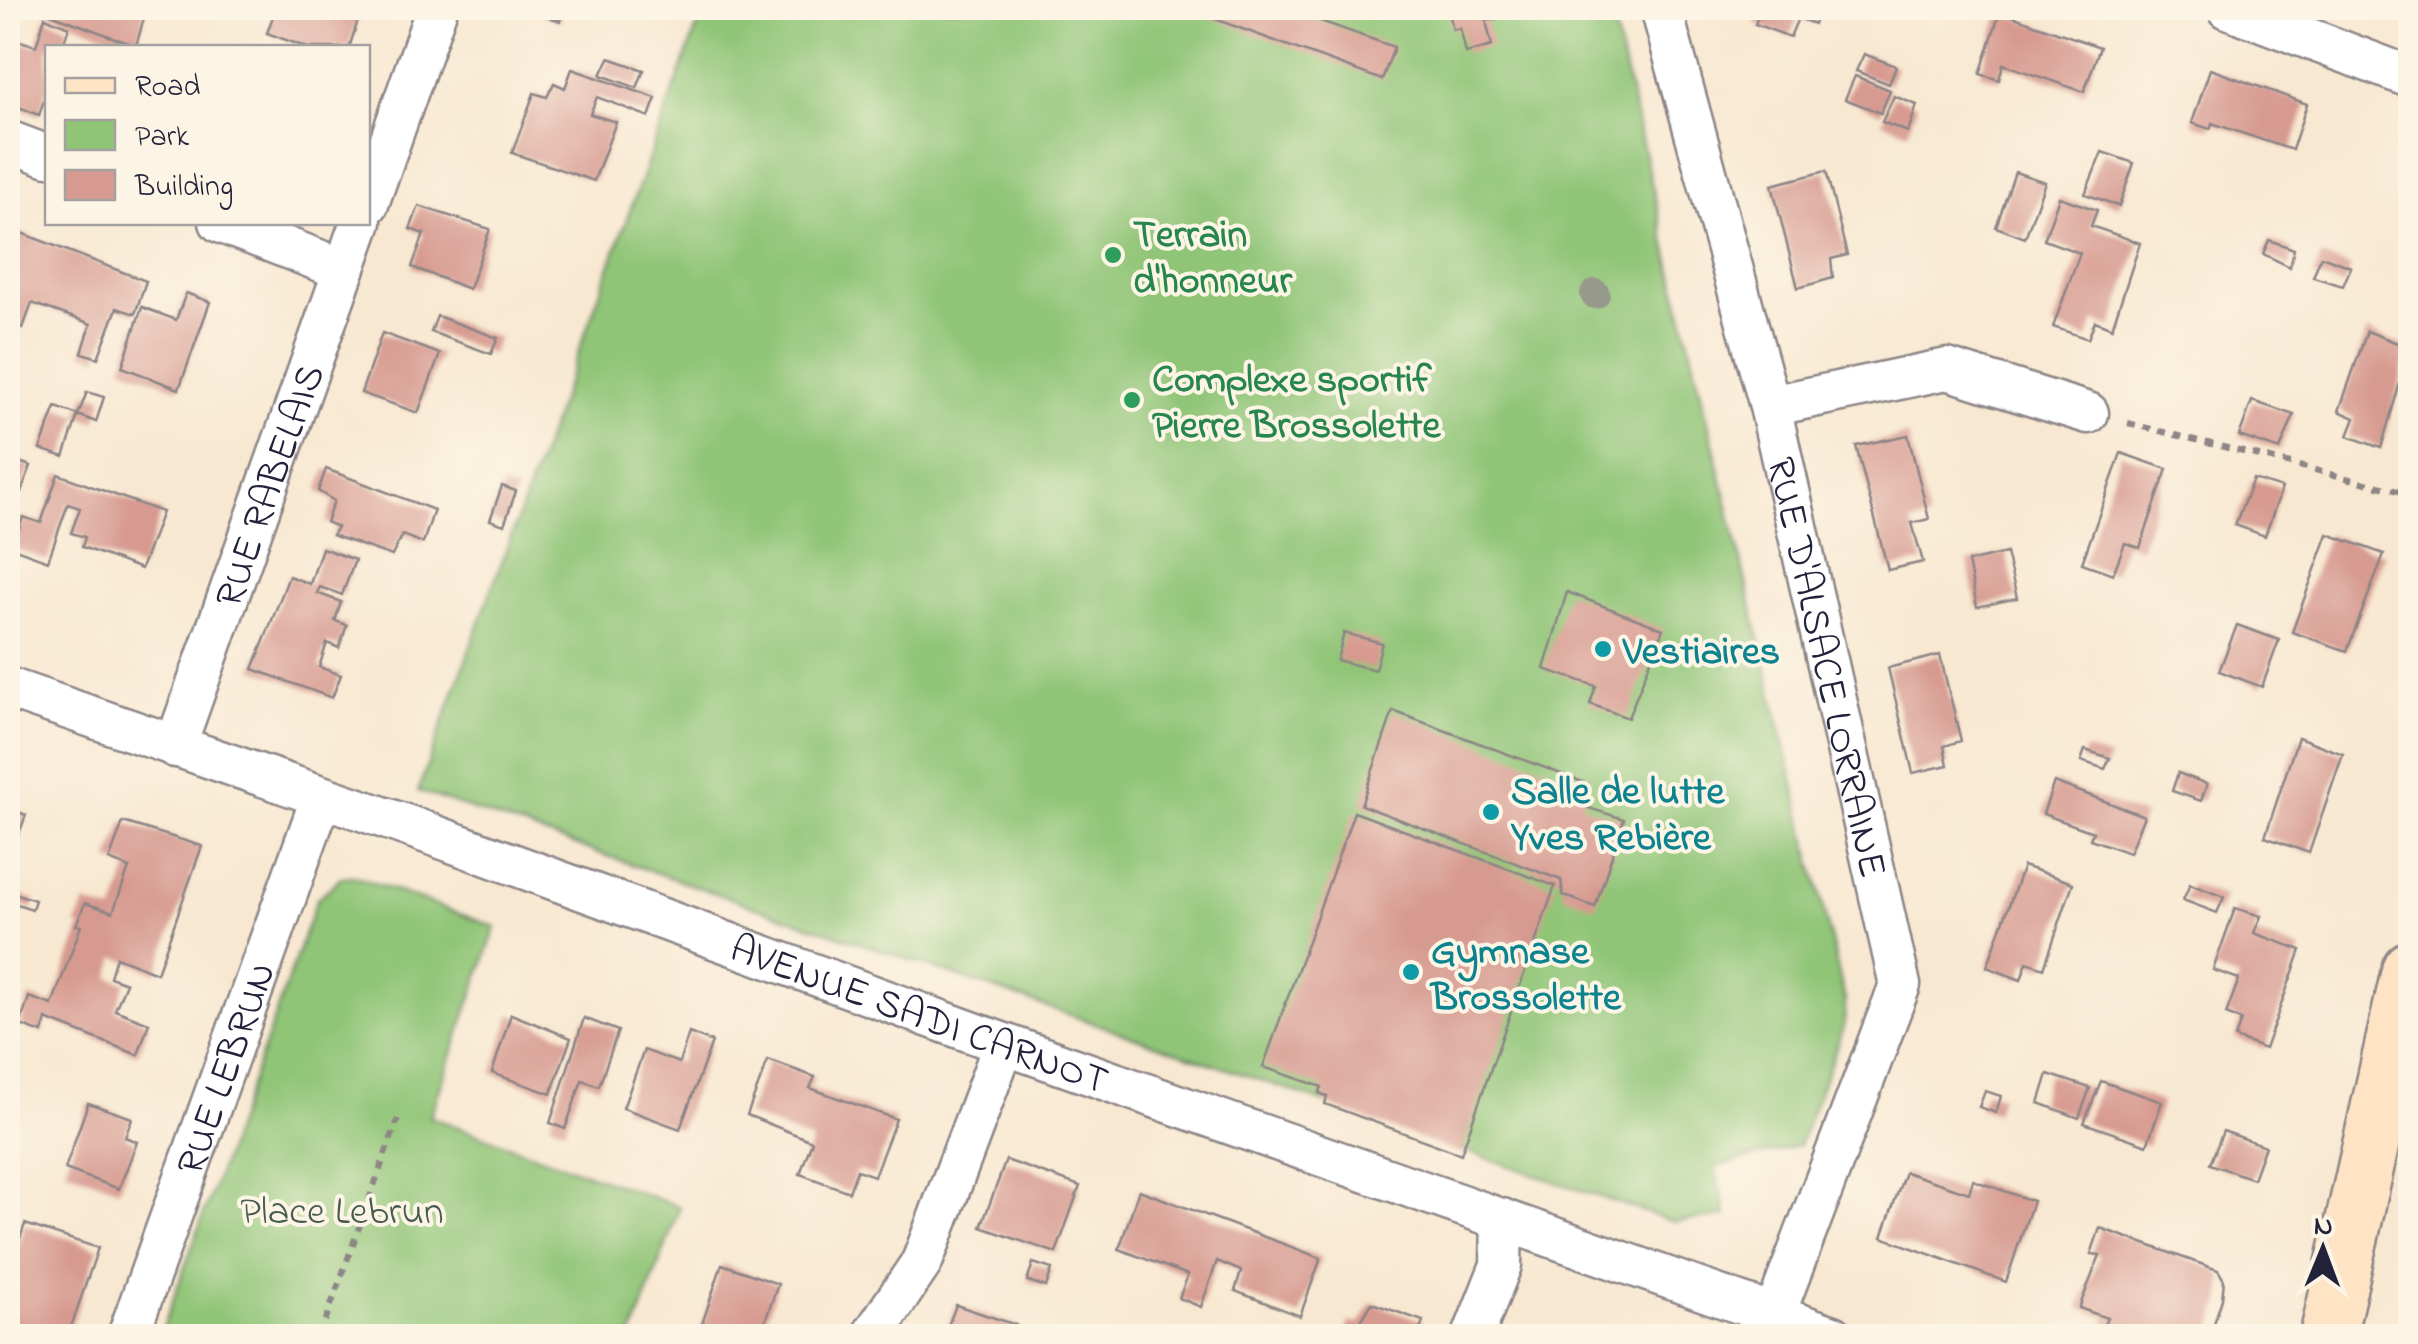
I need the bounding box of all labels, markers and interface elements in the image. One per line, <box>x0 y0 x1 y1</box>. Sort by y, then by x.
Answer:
legend <box>45 45 370 225</box>
text: Road <box>135 66 200 110</box>
text: Park <box>135 116 190 160</box>
text: Building <box>134 166 233 210</box>
place label: Terrain d'honneur <box>1133 207 1294 312</box>
marker: Terrain d'honneur <box>1102 244 1124 266</box>
place label: Complexe sportif Pierre Brossolette <box>1152 352 1442 457</box>
street label: RUE RABELAIS <box>202 357 342 616</box>
marker: Complexe sportif Pierre Brossolette <box>1121 389 1143 411</box>
street label: RUE D'ALSACE LORRAINE <box>1748 452 1900 884</box>
place label: Vestiaires <box>1622 624 1780 683</box>
marker: Vestiaires <box>1592 638 1614 660</box>
place label: Salle de lutte Yves Rebière <box>1510 764 1725 869</box>
marker: Salle de lutte Yves Rebière <box>1480 801 1502 823</box>
street label: AVENUE SADI CARNOT <box>721 921 1115 1112</box>
place label: Gymnase Brossolette <box>1429 924 1622 1029</box>
street label: RUE LEBRUN <box>163 955 294 1184</box>
marker: Gymnase Brossolette <box>1400 961 1422 983</box>
park label: Place Lebrun <box>240 1184 444 1243</box>
north arrow <box>2273 1199 2373 1299</box>
text: N <box>2314 1207 2333 1248</box>

